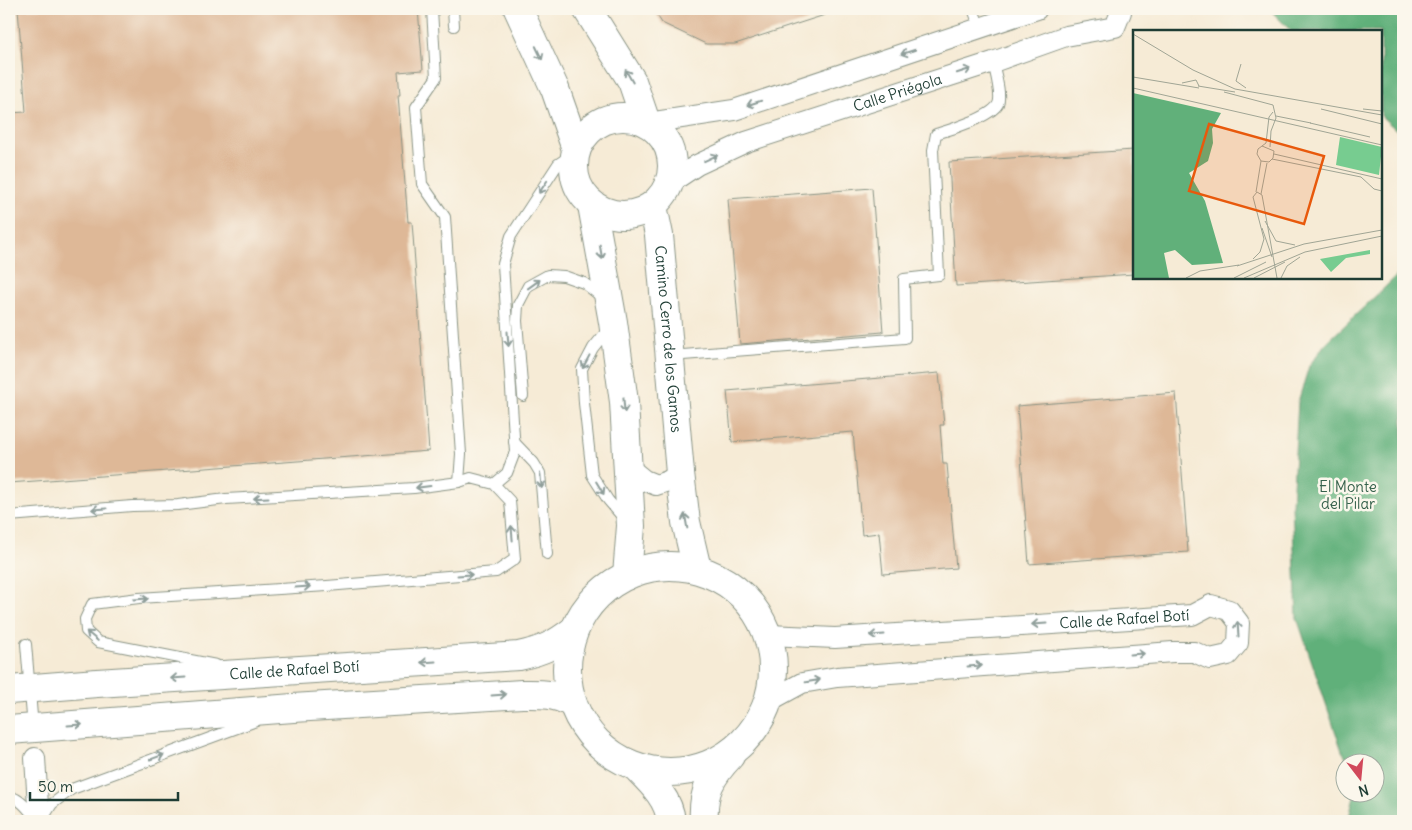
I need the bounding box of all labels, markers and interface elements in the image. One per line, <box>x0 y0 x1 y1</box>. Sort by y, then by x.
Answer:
inset map <box>1133 30 1382 279</box>
one-way arrow <box>534 45 544 60</box>
one-way arrow <box>901 48 916 57</box>
one-way arrow <box>956 66 971 75</box>
one-way arrow <box>624 69 633 84</box>
street label: Calle Priégola <box>851 69 945 116</box>
one-way arrow <box>747 99 762 108</box>
one-way arrow <box>704 153 719 163</box>
one-way arrow <box>538 180 548 194</box>
one-way arrow <box>597 244 607 260</box>
street label: Camino Cerro de los Gamos <box>651 245 686 433</box>
one-way arrow <box>527 279 541 289</box>
one-way arrow <box>503 330 512 346</box>
one-way arrow <box>581 354 590 369</box>
one-way arrow <box>619 397 628 413</box>
one-way arrow <box>536 472 546 488</box>
park label: El Monte del Pilar <box>1319 477 1377 513</box>
one-way arrow <box>596 481 606 495</box>
one-way arrow <box>415 482 431 492</box>
one-way arrow <box>253 493 269 502</box>
one-way arrow <box>91 504 107 513</box>
one-way arrow <box>681 514 691 530</box>
one-way arrow <box>508 525 517 541</box>
one-way arrow <box>457 570 473 579</box>
one-way arrow <box>295 583 311 592</box>
one-way arrow <box>133 594 149 603</box>
street label: Calle de Rafael Botí <box>1059 605 1190 633</box>
one-way arrow <box>1032 620 1048 629</box>
one-way arrow <box>1233 622 1242 638</box>
one-way arrow <box>86 631 99 642</box>
one-way arrow <box>870 631 886 640</box>
one-way arrow <box>1129 650 1145 659</box>
street label: Calle de Rafael Botí <box>229 656 360 684</box>
one-way arrow <box>420 658 436 667</box>
one-way arrow <box>967 662 983 671</box>
one-way arrow <box>170 674 186 683</box>
one-way arrow <box>805 676 821 686</box>
one-way arrow <box>490 691 506 700</box>
one-way arrow <box>67 720 83 729</box>
one-way arrow <box>149 752 164 761</box>
north arrow <box>1334 752 1384 802</box>
scale bar <box>30 770 178 802</box>
text: 50 m <box>38 777 73 796</box>
text: N <box>1356 781 1371 800</box>

